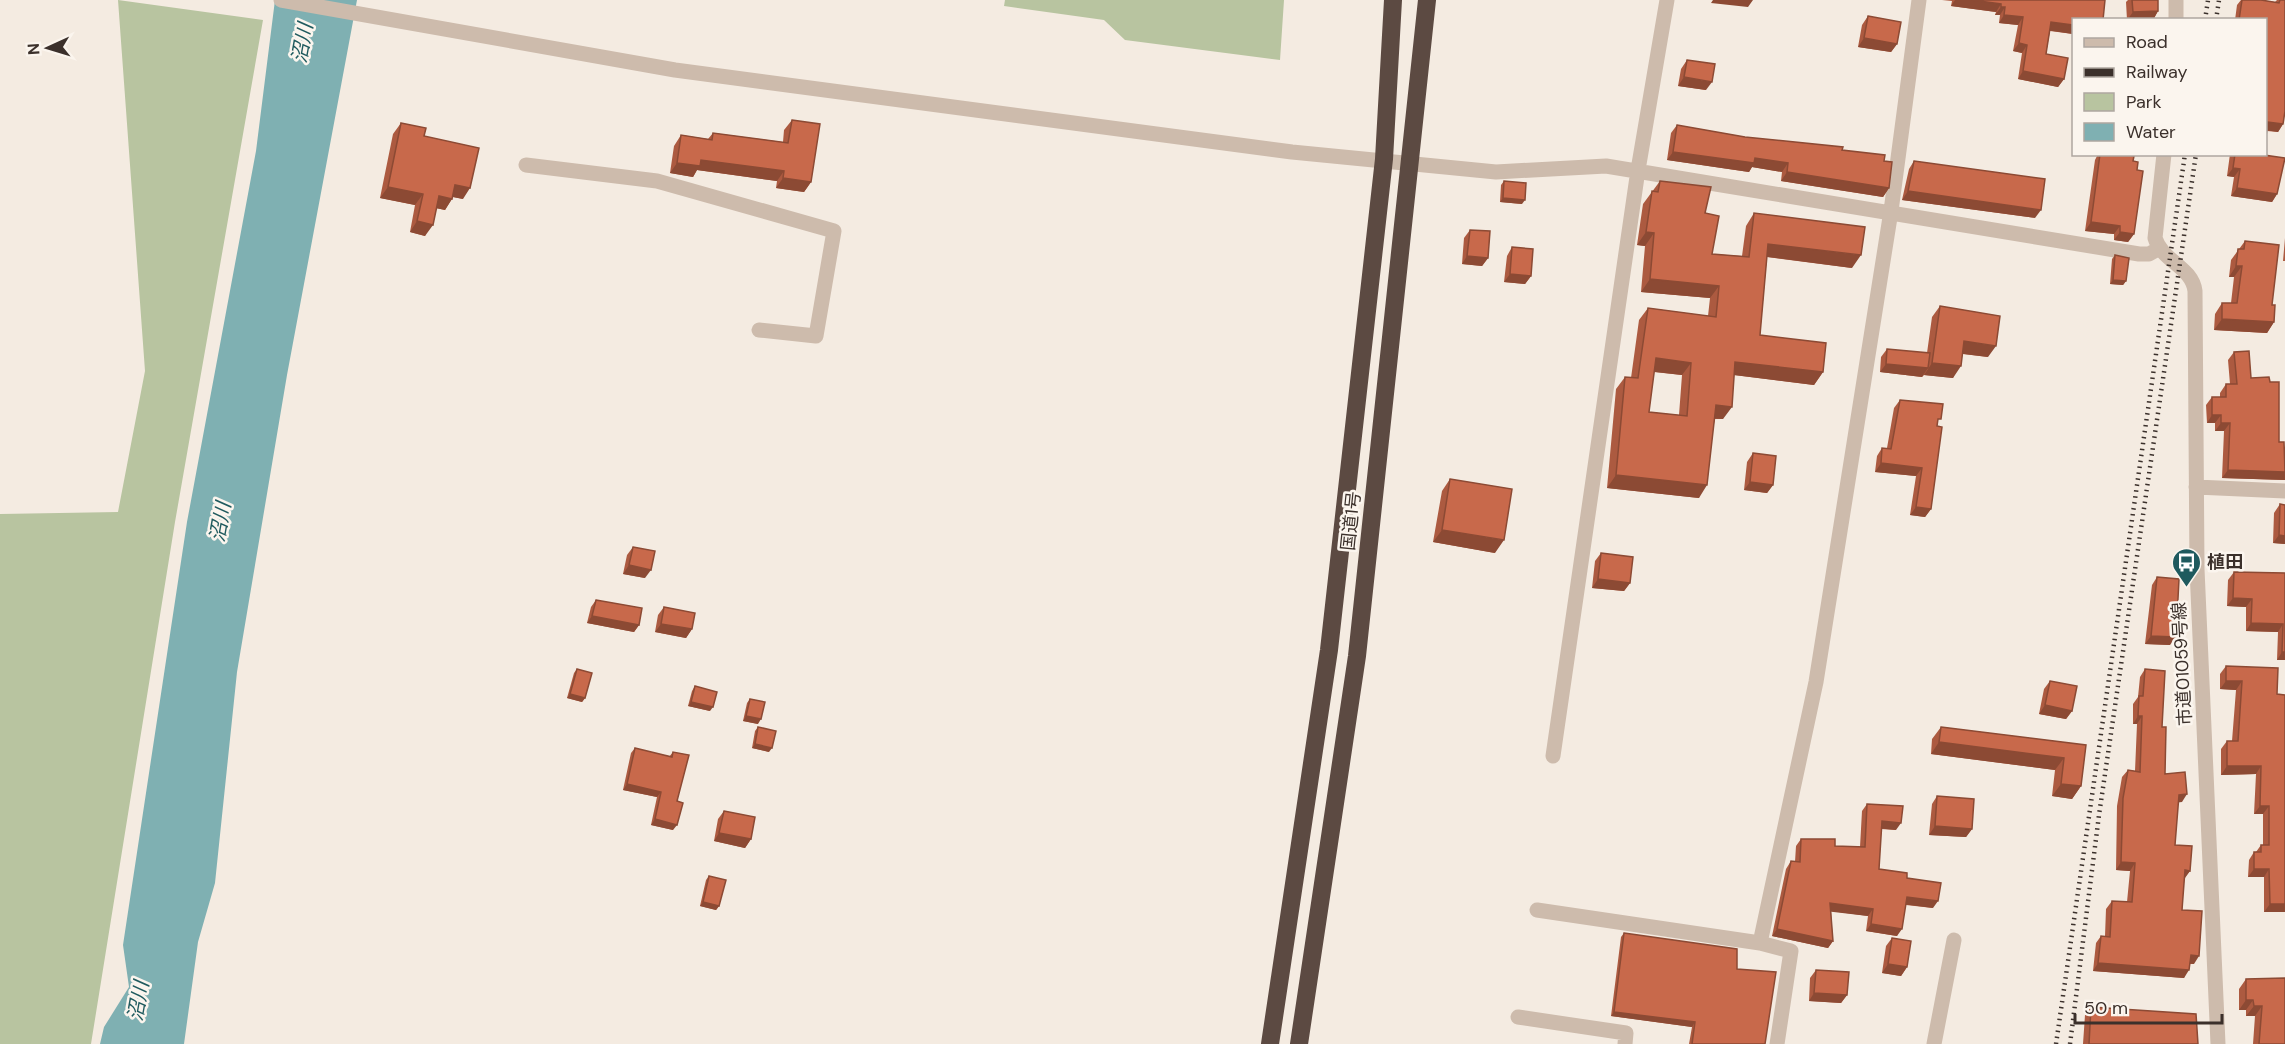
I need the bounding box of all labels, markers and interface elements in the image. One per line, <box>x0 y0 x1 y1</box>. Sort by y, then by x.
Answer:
north arrow <box>18 18 78 78</box>
legend <box>2072 18 2267 156</box>
water label: 沼川 <box>286 19 319 65</box>
text: Road <box>2126 30 2168 54</box>
text: N <box>23 42 44 56</box>
text: Railway <box>2126 60 2188 84</box>
text: Park <box>2126 90 2162 114</box>
text: Water <box>2126 120 2176 144</box>
street label: 国道1号 <box>1336 490 1366 552</box>
water label: 沼川 <box>204 498 237 544</box>
bus stop icon: 植田 <box>2170 546 2202 588</box>
place label: 植田 <box>2207 550 2243 574</box>
street label: 市道01059号線 <box>2167 601 2197 727</box>
water label: 沼川 <box>122 977 155 1023</box>
scale bar <box>2075 987 2222 1025</box>
text: 50 m <box>2084 996 2128 1020</box>

